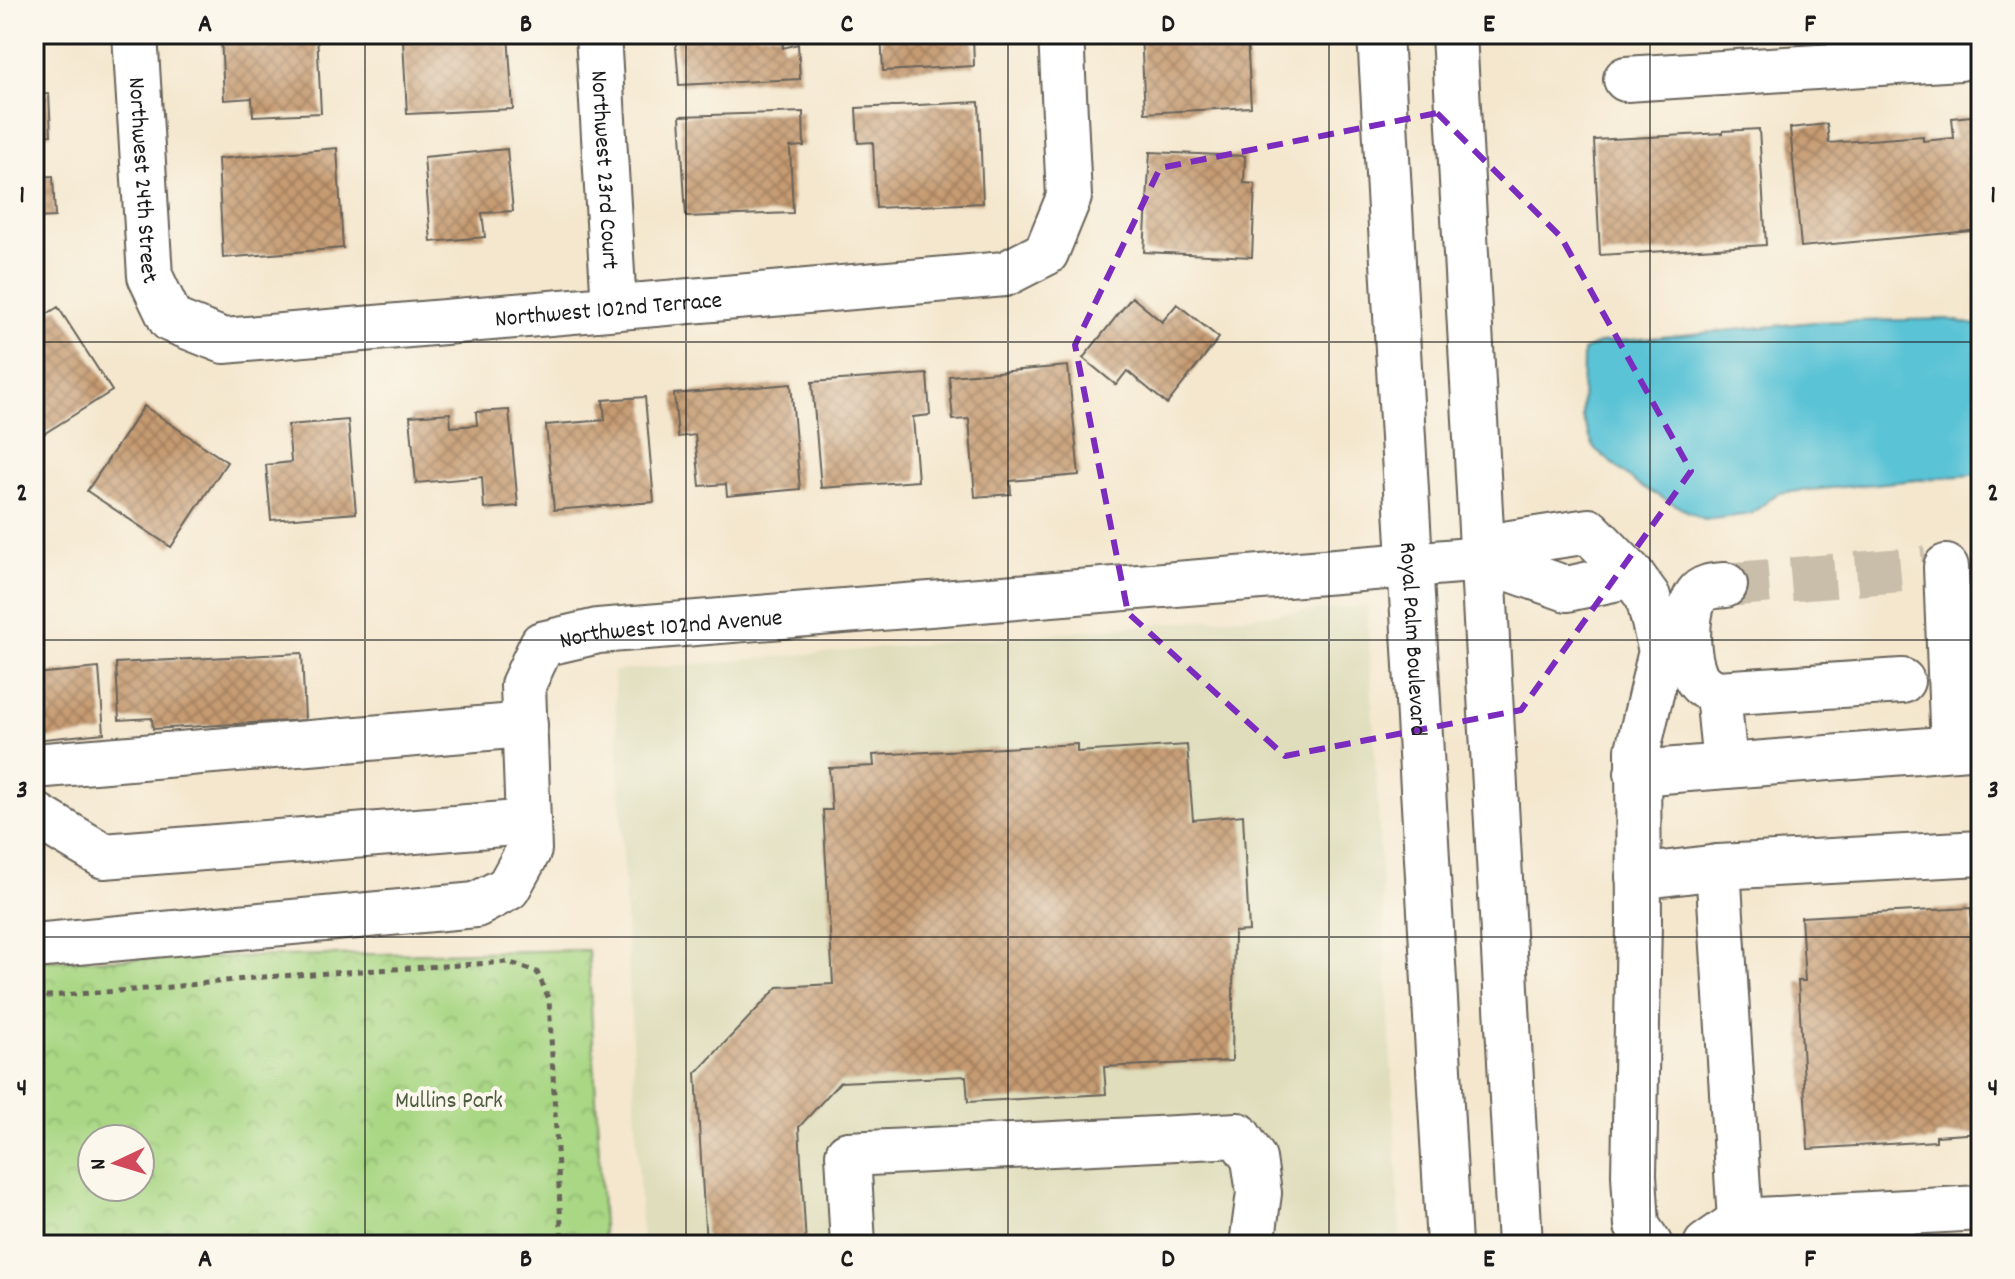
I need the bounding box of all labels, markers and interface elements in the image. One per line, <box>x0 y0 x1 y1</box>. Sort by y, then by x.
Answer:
text: A <box>198 7 212 44</box>
text: B <box>520 7 532 44</box>
text: C <box>841 7 854 44</box>
text: D <box>1161 7 1175 44</box>
text: E <box>1483 7 1495 44</box>
text: F <box>1804 7 1816 44</box>
street label: Northwest 23rd Court <box>580 69 626 271</box>
street label: Northwest 24th Street <box>118 76 166 291</box>
text: 1 <box>19 178 25 215</box>
text: 1 <box>1990 178 1996 215</box>
street label: Northwest 102nd Terrace <box>494 284 724 338</box>
text: 2 <box>16 476 28 513</box>
text: 2 <box>1987 476 1999 513</box>
street label: Royal Palm Boulevard <box>1389 541 1434 737</box>
street label: Northwest 102nd Avenue <box>556 602 784 659</box>
text: 3 <box>16 773 28 810</box>
text: 3 <box>1987 773 1999 810</box>
text: 4 <box>17 1071 27 1108</box>
text: 4 <box>1988 1071 1998 1108</box>
park label: Mullins Park <box>395 1085 503 1119</box>
north arrow <box>76 1123 156 1203</box>
text: N <box>84 1158 115 1171</box>
text: A <box>198 1242 212 1279</box>
text: B <box>520 1242 532 1279</box>
text: C <box>841 1242 854 1279</box>
text: D <box>1161 1242 1175 1279</box>
text: E <box>1483 1242 1495 1279</box>
text: F <box>1804 1242 1816 1279</box>

